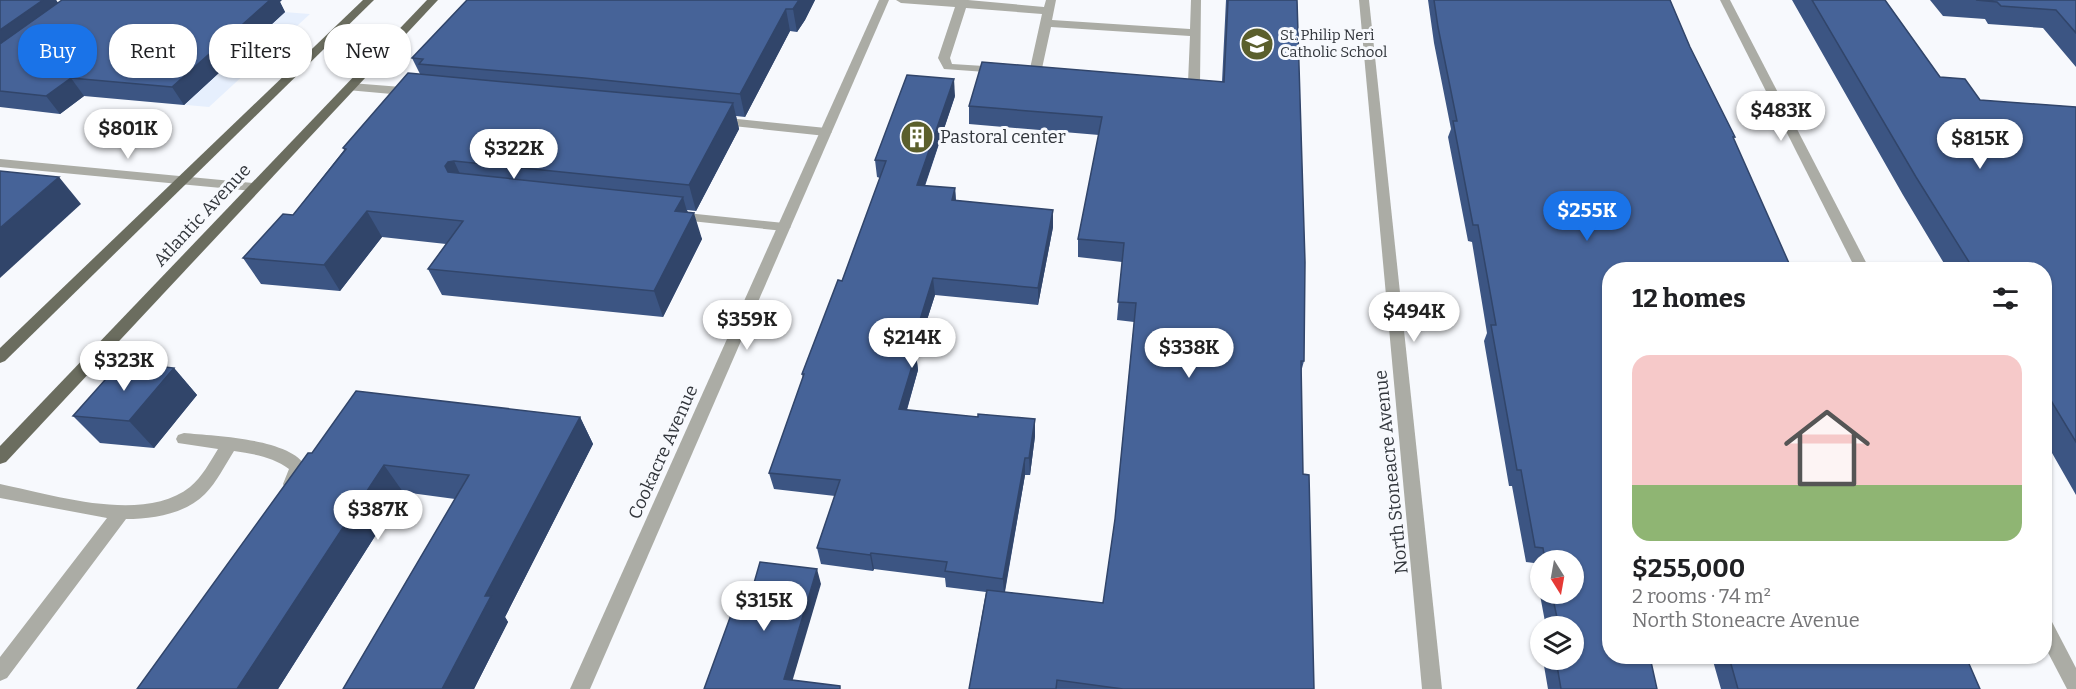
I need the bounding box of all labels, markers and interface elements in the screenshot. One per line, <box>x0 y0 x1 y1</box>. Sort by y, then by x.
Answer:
chip: Buy <box>18 24 97 78</box>
chip: Rent <box>109 24 197 78</box>
chip: Filters <box>209 24 312 78</box>
chip: New <box>324 24 411 78</box>
school or university icon: St. Philip Neri Catholic School <box>1239 26 1275 62</box>
place label: St. Philip Neri Catholic School <box>1280 26 1387 61</box>
pin: $483K <box>1739 91 1823 142</box>
text: $483K <box>1750 98 1812 122</box>
pin: $801K <box>86 109 170 160</box>
text: $801K <box>98 116 158 140</box>
building icon: Pastoral center <box>899 119 935 155</box>
pin: $815K <box>1938 119 2022 170</box>
place label: Pastoral center <box>940 126 1066 148</box>
text: $815K <box>1951 126 2009 150</box>
pin: $322K <box>472 129 556 180</box>
text: $322K <box>484 136 544 160</box>
street label: Atlantic Avenue <box>149 159 255 271</box>
pin: $255K <box>1545 191 1629 242</box>
text: $255K <box>1557 198 1617 222</box>
icon: filters <box>1989 282 2022 315</box>
text: 12 homes <box>1632 283 1746 314</box>
pin: $494K <box>1372 292 1456 343</box>
text: $494K <box>1383 299 1445 323</box>
pin: $359K <box>705 300 789 351</box>
text: $359K <box>717 307 777 331</box>
pin: $214K <box>870 318 954 369</box>
text: $214K <box>883 325 941 349</box>
pin: $338K <box>1147 328 1231 379</box>
text: $338K <box>1159 335 1219 359</box>
pin: $323K <box>82 341 166 392</box>
text: $323K <box>94 348 154 372</box>
street label: North Stoneacre Avenue <box>1369 369 1413 575</box>
street label: Cookacre Avenue <box>624 381 702 523</box>
icon: home <box>1773 394 1881 502</box>
pin: $387K <box>336 490 420 541</box>
text: $387K <box>348 497 408 521</box>
north arrow <box>1530 550 1584 604</box>
map controls <box>1530 550 1584 670</box>
text: $255,000 <box>1632 553 1745 584</box>
pin: $315K <box>722 581 806 632</box>
text: 2 rooms · 74 m² <box>1632 584 1771 608</box>
text: $315K <box>735 588 793 612</box>
text: North Stoneacre Avenue <box>1632 608 1860 632</box>
button: layers <box>1530 616 1584 670</box>

